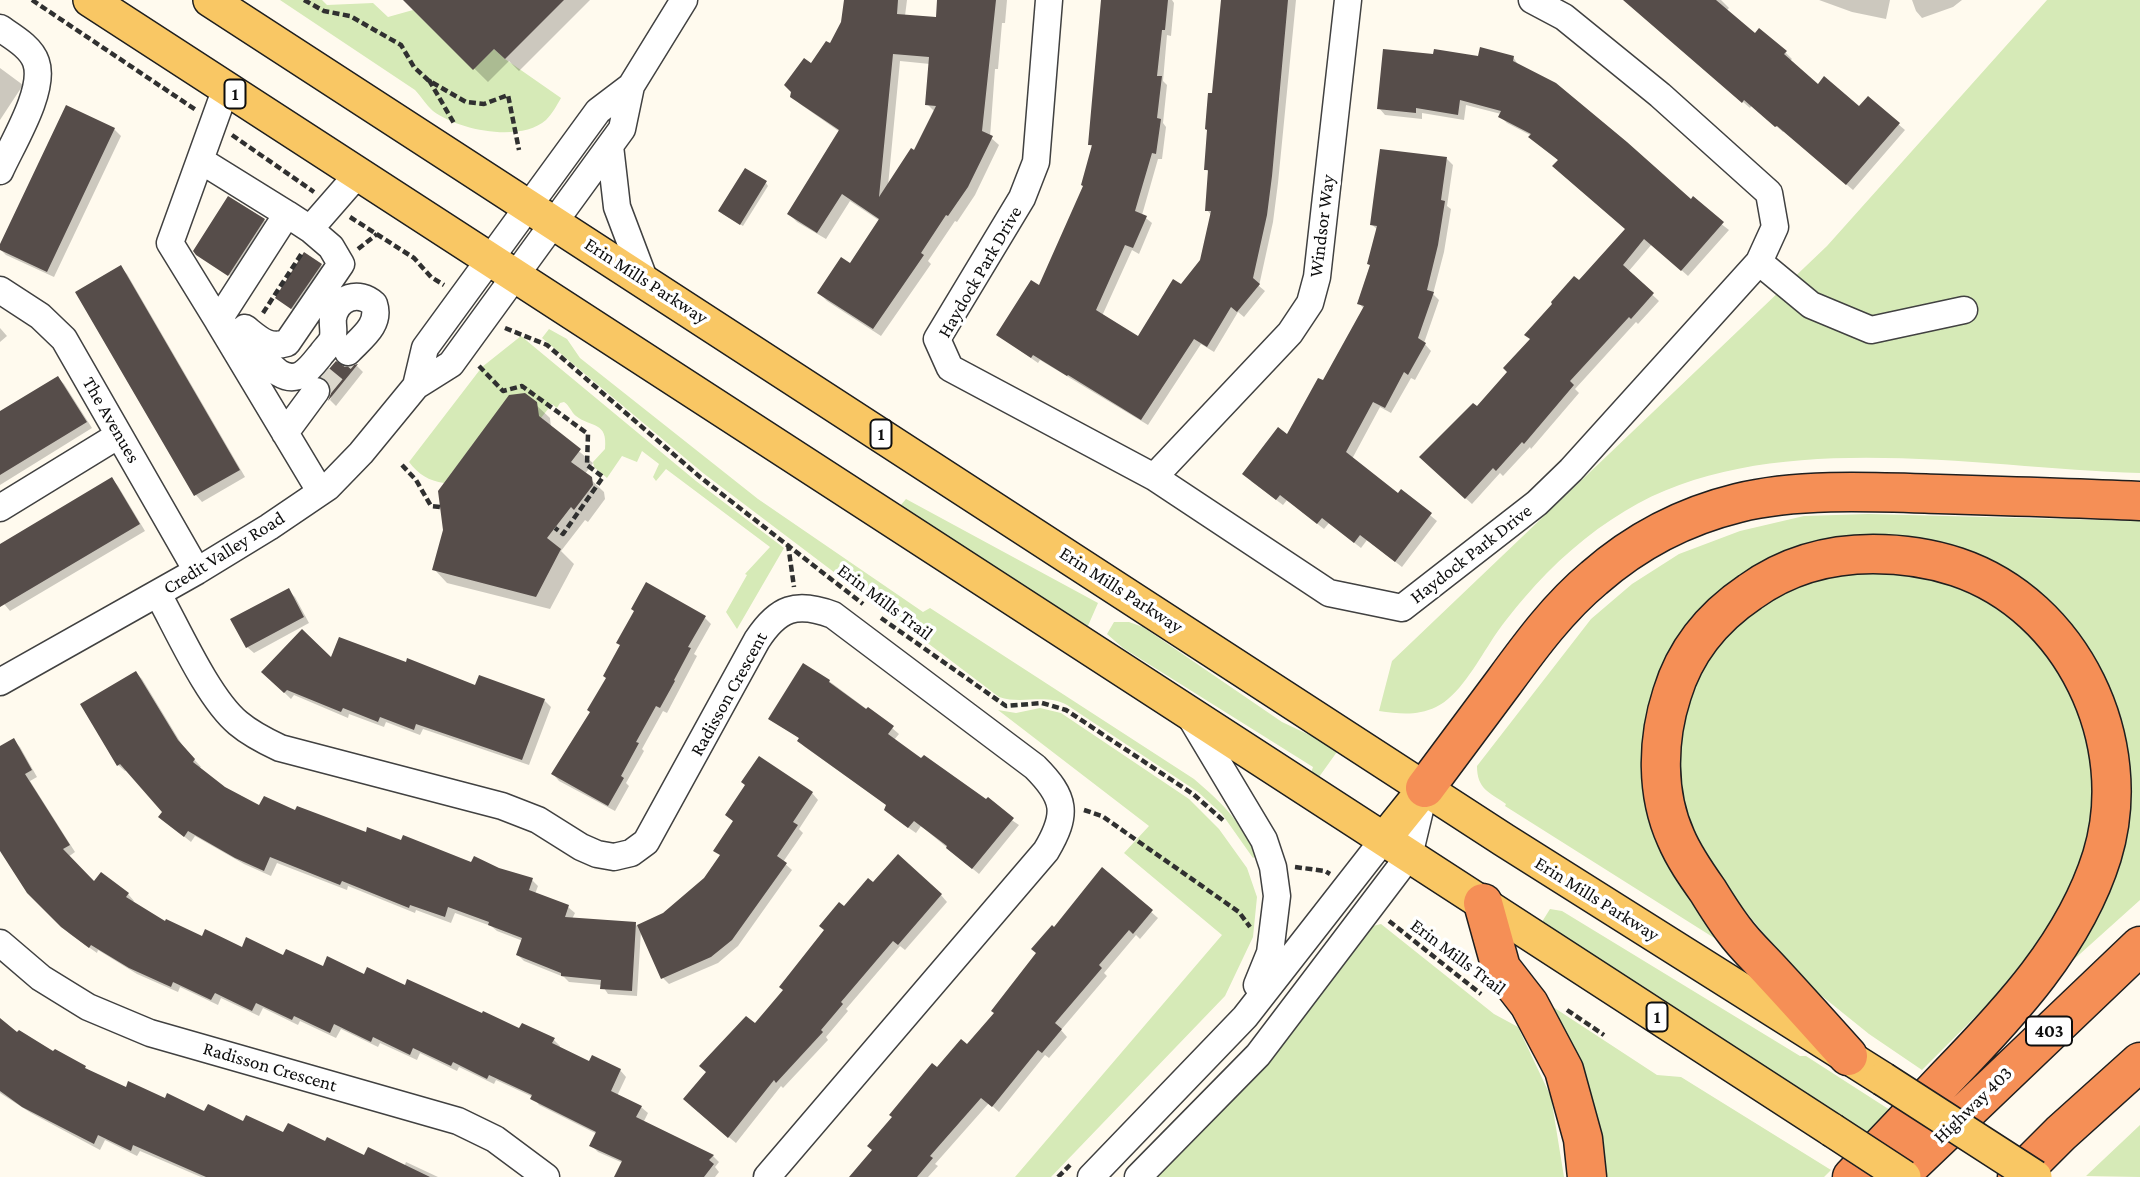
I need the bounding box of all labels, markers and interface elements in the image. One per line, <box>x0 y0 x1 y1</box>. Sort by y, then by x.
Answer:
road number: 1 <box>224 80 246 108</box>
street label: Windsor Way <box>1304 173 1340 279</box>
street label: Haydock Park Drive <box>933 202 1027 342</box>
street label: Erin Mills Parkway <box>580 233 712 329</box>
street label: The Avenues <box>77 373 145 467</box>
road number: 1 <box>870 420 892 448</box>
street label: Haydock Park Drive <box>1406 499 1536 609</box>
street label: Credit Valley Road <box>159 507 289 599</box>
street label: Erin Mills Parkway <box>1055 542 1187 638</box>
street label: Erin Mills Trail <box>833 559 937 645</box>
street label: Radisson Crescent <box>686 628 772 760</box>
street label: Erin Mills Parkway <box>1531 852 1663 946</box>
street label: Erin Mills Trail <box>1406 914 1510 1000</box>
road number: 1 <box>1646 1002 1668 1032</box>
road number: 403 <box>2026 1016 2072 1046</box>
street label: Radisson Crescent <box>200 1037 340 1097</box>
street label: Highway 403 <box>1929 1062 2017 1148</box>

